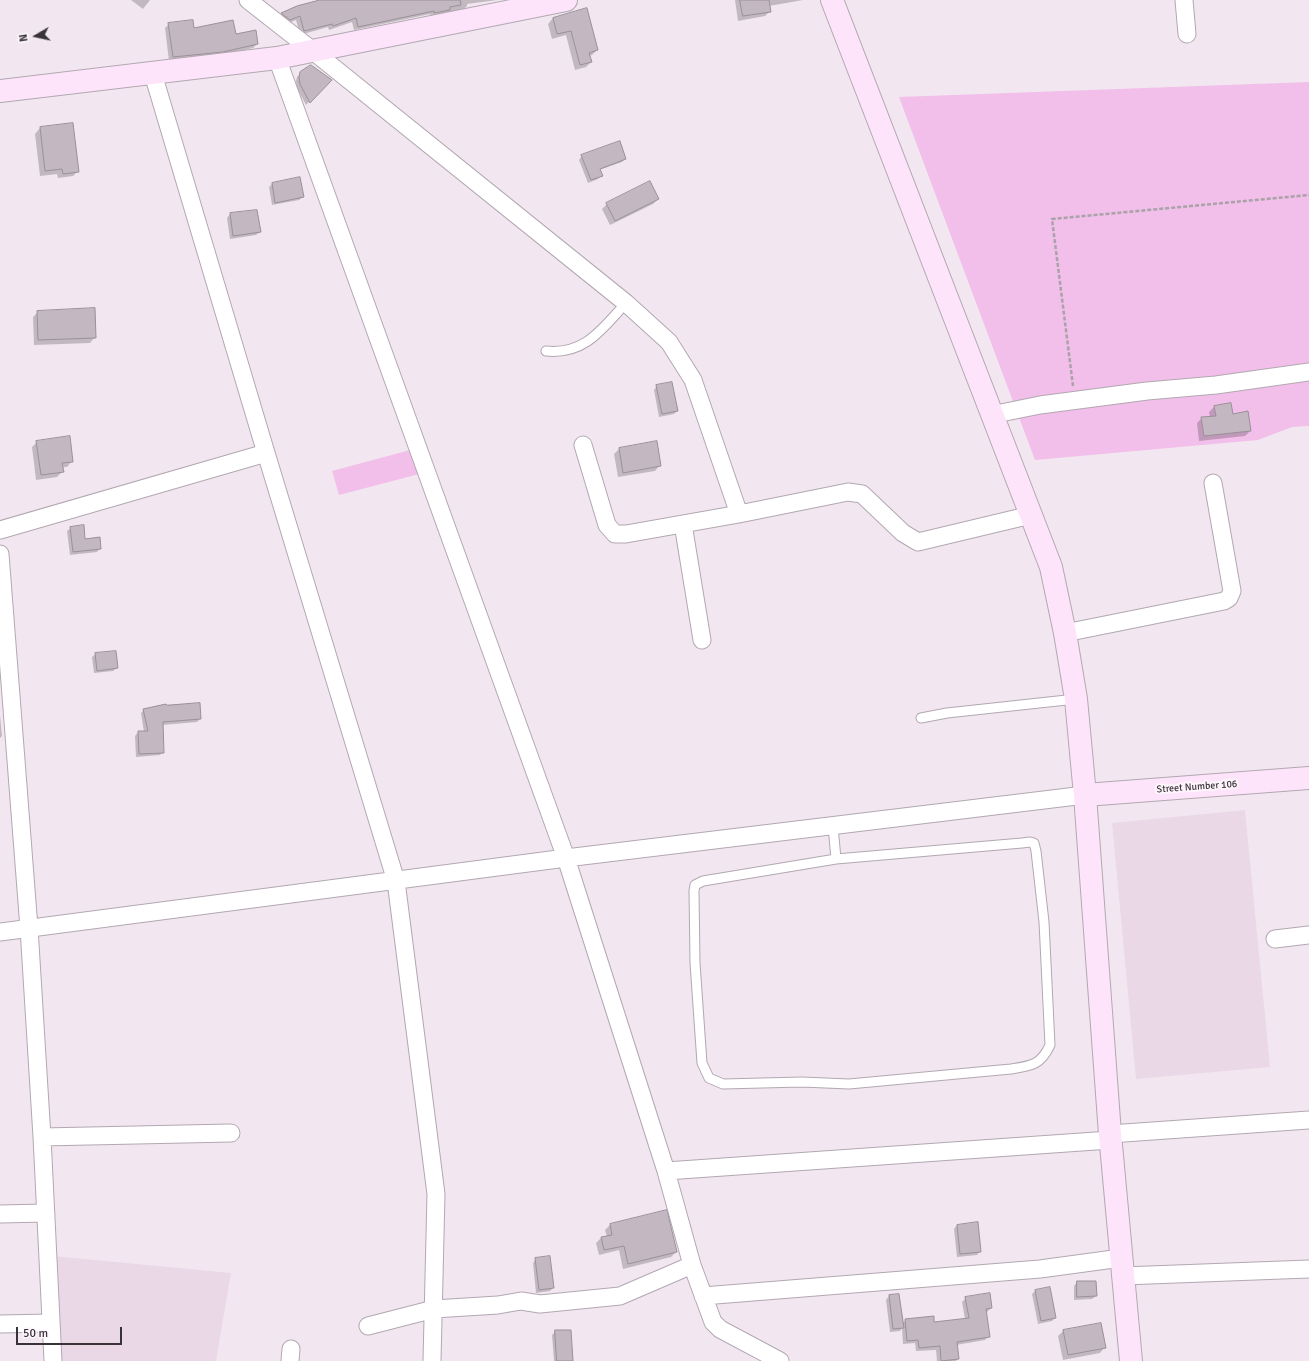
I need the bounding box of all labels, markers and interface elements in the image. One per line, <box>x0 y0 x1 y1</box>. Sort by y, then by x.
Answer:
north arrow <box>16 16 56 56</box>
text: N <box>17 33 31 43</box>
street label: Street Number 106 <box>1156 778 1238 796</box>
scale bar <box>18 1319 124 1345</box>
text: 50 m <box>23 1326 48 1341</box>

